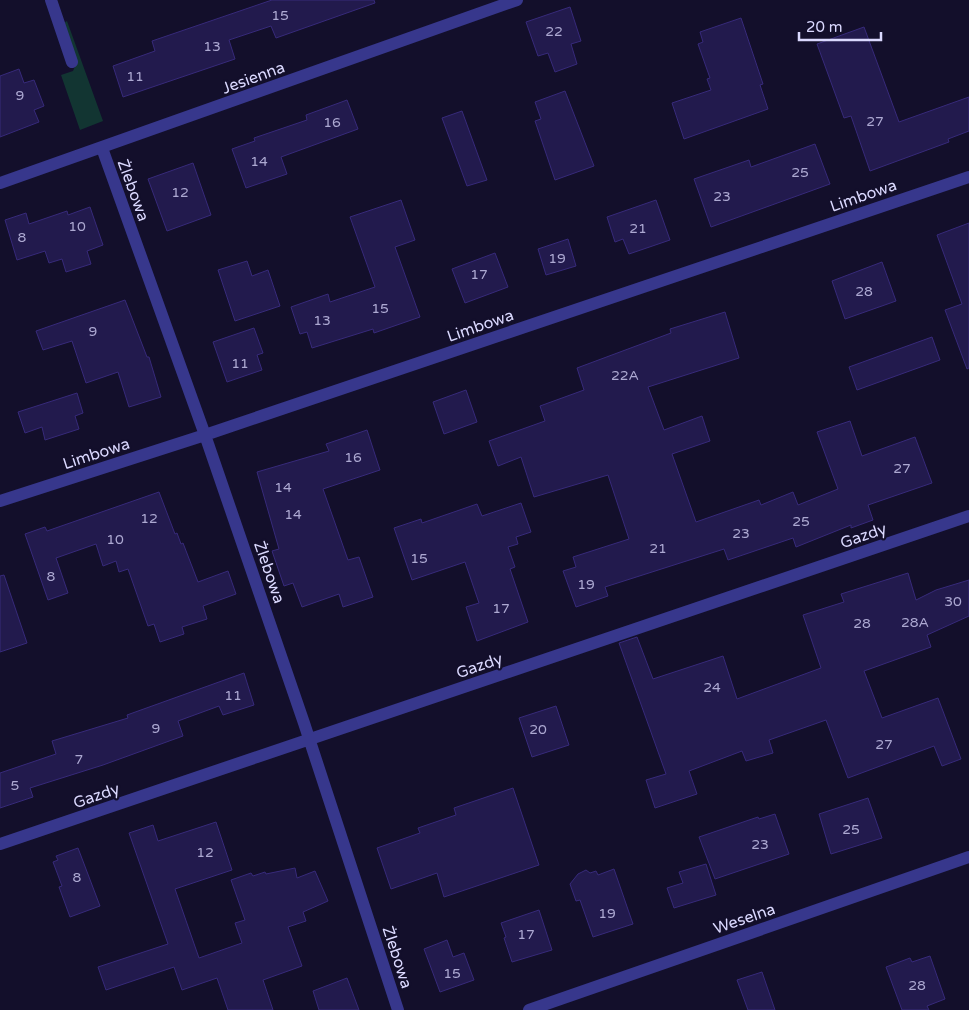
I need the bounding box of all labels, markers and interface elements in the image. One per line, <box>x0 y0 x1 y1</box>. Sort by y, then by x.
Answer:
house number: 15 <box>271 7 289 24</box>
scale bar <box>799 10 882 42</box>
text: 20 m <box>806 18 843 36</box>
house number: 22 <box>545 23 563 40</box>
house number: 13 <box>203 38 221 55</box>
street label: Jesienna <box>219 57 288 99</box>
house number: 11 <box>126 68 144 85</box>
house number: 9 <box>16 87 24 104</box>
house number: 27 <box>866 113 884 130</box>
house number: 16 <box>323 114 341 131</box>
house number: 14 <box>250 153 268 170</box>
street label: Żlebowa <box>113 157 153 224</box>
house number: 25 <box>791 164 809 181</box>
street label: Limbowa <box>827 175 899 217</box>
house number: 12 <box>171 184 189 201</box>
house number: 23 <box>713 188 731 205</box>
house number: 10 <box>68 218 86 235</box>
house number: 21 <box>629 220 647 237</box>
house number: 8 <box>18 229 27 246</box>
house number: 19 <box>548 250 566 267</box>
house number: 17 <box>470 266 488 283</box>
house number: 28 <box>855 283 873 300</box>
house number: 15 <box>371 300 389 317</box>
street label: Limbowa <box>444 305 516 347</box>
house number: 13 <box>313 312 331 329</box>
house number: 9 <box>89 323 97 340</box>
house number: 11 <box>231 355 249 372</box>
house number: 22A <box>611 367 639 384</box>
street label: Limbowa <box>60 434 132 474</box>
house number: 16 <box>344 449 362 466</box>
house number: 27 <box>893 460 911 477</box>
house number: 14 <box>274 479 292 496</box>
house number: 14 <box>284 506 302 523</box>
house number: 12 <box>140 510 158 527</box>
house number: 25 <box>792 513 810 530</box>
street label: Gazdy <box>837 519 890 553</box>
house number: 23 <box>732 525 750 542</box>
house number: 10 <box>106 531 124 548</box>
street label: Żlebowa <box>249 539 289 606</box>
house number: 21 <box>649 540 667 557</box>
house number: 15 <box>410 550 428 567</box>
house number: 8 <box>47 568 56 585</box>
house number: 19 <box>577 576 595 593</box>
house number: 30 <box>944 593 962 610</box>
house number: 17 <box>492 600 510 617</box>
house number: 28A <box>901 614 929 631</box>
house number: 28 <box>853 615 871 632</box>
street label: Gazdy <box>453 649 506 683</box>
house number: 24 <box>703 679 721 696</box>
house number: 11 <box>224 687 242 704</box>
house number: 9 <box>152 720 160 737</box>
house number: 20 <box>529 721 547 738</box>
house number: 27 <box>875 736 893 753</box>
house number: 7 <box>75 751 83 768</box>
house number: 5 <box>11 777 19 794</box>
street label: Gazdy <box>70 779 123 813</box>
house number: 25 <box>842 821 860 838</box>
house number: 23 <box>751 836 769 853</box>
house number: 12 <box>196 844 214 861</box>
house number: 8 <box>73 869 82 886</box>
street label: Weselna <box>711 899 778 939</box>
house number: 19 <box>598 905 616 922</box>
street label: Żlebowa <box>378 924 417 991</box>
house number: 17 <box>517 926 535 943</box>
house number: 15 <box>443 965 461 982</box>
house number: 28 <box>908 977 926 994</box>

